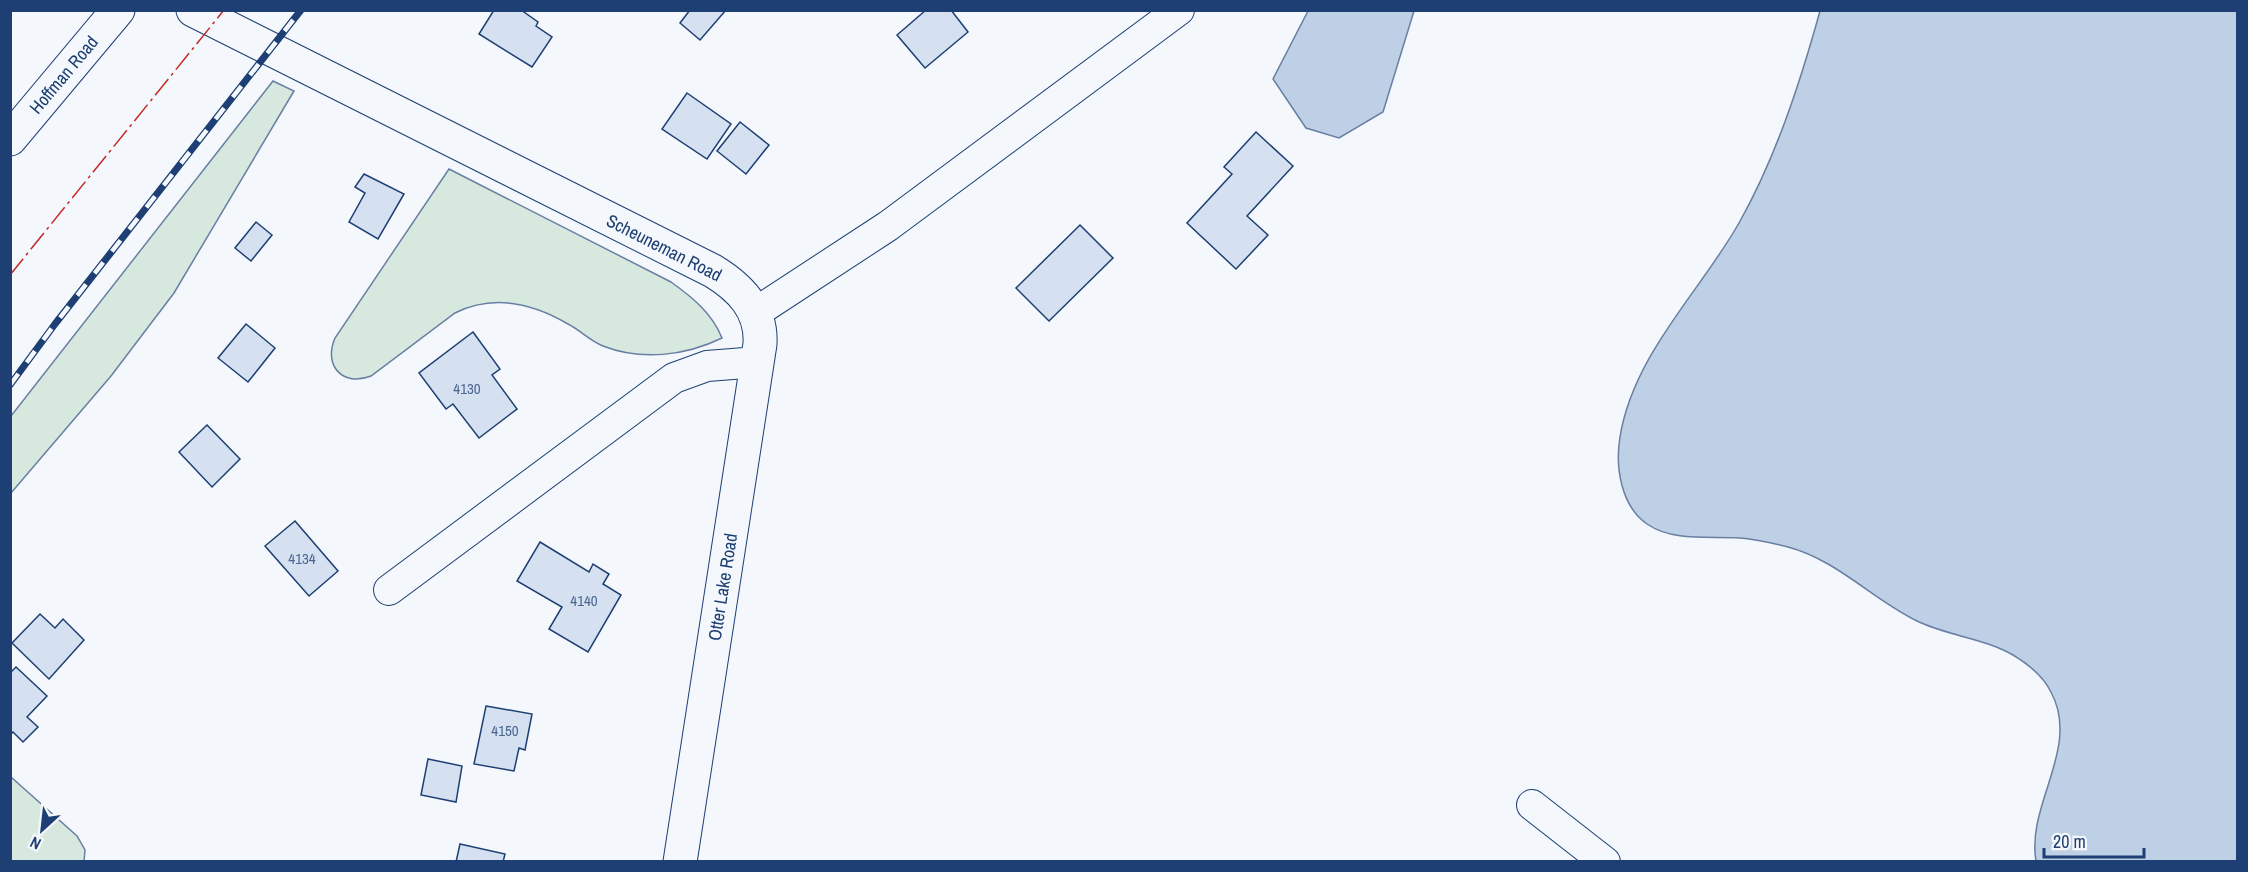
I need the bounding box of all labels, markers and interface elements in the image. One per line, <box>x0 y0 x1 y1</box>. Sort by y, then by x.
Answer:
street label: Hoffman Road <box>24 30 104 119</box>
street label: Scheuneman Road <box>602 208 726 287</box>
house number: 4130 <box>453 378 481 399</box>
street label: Otter Lake Road <box>702 531 743 642</box>
house number: 4134 <box>288 548 316 569</box>
house number: 4140 <box>570 590 598 611</box>
house number: 4150 <box>491 720 519 741</box>
north arrow <box>12 800 72 860</box>
scale bar <box>2044 821 2144 859</box>
text: 20 m <box>2053 829 2086 854</box>
text: N <box>26 831 44 855</box>

